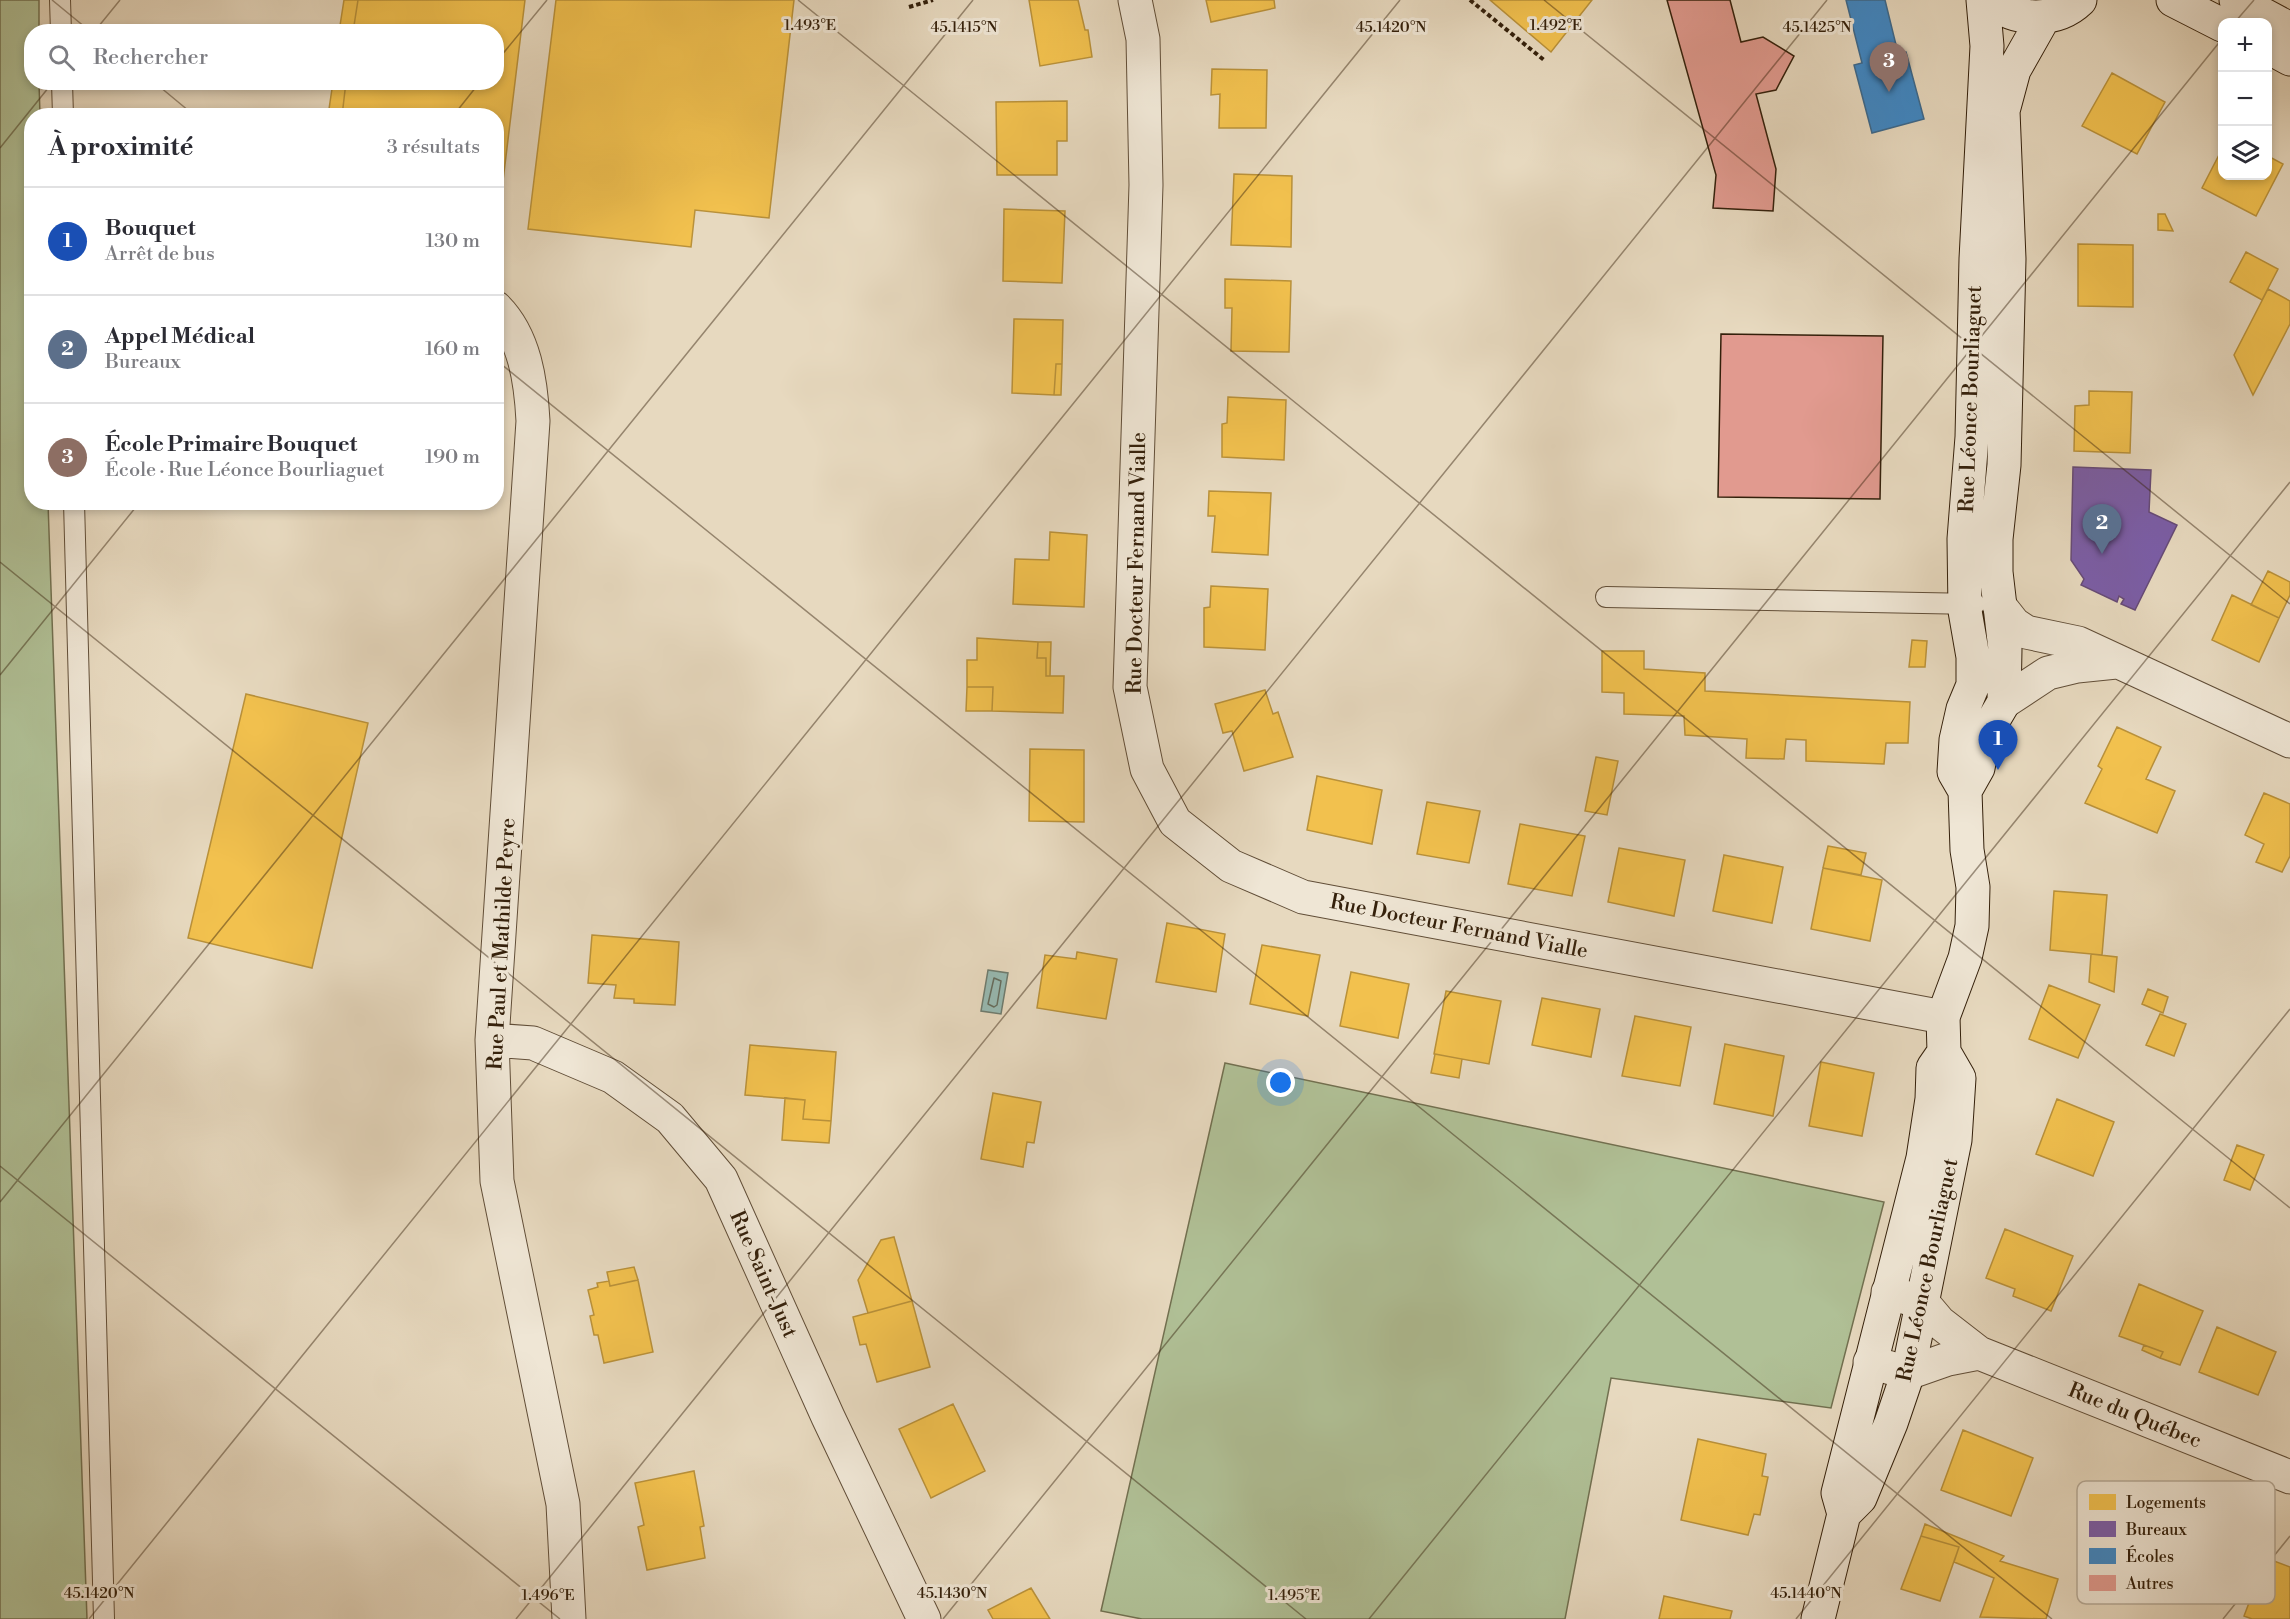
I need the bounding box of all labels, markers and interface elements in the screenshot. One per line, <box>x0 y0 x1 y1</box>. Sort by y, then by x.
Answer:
text: 1.493°E <box>784 16 836 35</box>
text: 1.492°E <box>1530 16 1582 35</box>
text: 45.1415°N <box>931 18 997 37</box>
text: 45.1420°N <box>1356 18 1426 37</box>
text: 45.1425°N <box>1782 18 1852 37</box>
map controls <box>2218 18 2272 180</box>
button: + <box>2218 18 2272 72</box>
search box <box>24 24 504 90</box>
icon: search <box>45 41 78 74</box>
pin: 3 <box>1870 42 1908 92</box>
text: Rechercher <box>93 44 208 71</box>
button: − <box>2218 72 2272 126</box>
button: layers <box>2218 126 2272 180</box>
text: À proximité <box>48 131 193 163</box>
text: 3 résultats <box>387 135 480 160</box>
text: Bouquet <box>105 215 196 242</box>
text: 1 <box>63 229 72 254</box>
text: 130 m <box>425 229 480 254</box>
text: Arrêt de bus <box>105 242 215 267</box>
street label: Rue Léonce Bourliaguet <box>1954 284 1988 513</box>
text: Appel Médical <box>105 323 255 350</box>
text: 2 <box>61 337 74 362</box>
text: 160 m <box>425 337 480 362</box>
text: Bureaux <box>105 350 181 375</box>
text: École Primaire Bouquet <box>105 431 357 458</box>
street label: Rue Docteur Fernand Vialle <box>1122 432 1152 694</box>
text: 3 <box>61 445 74 470</box>
text: 190 m <box>425 445 480 470</box>
text: École · Rue Léonce Bourliaguet <box>105 458 385 483</box>
pin: 2 <box>2082 504 2122 554</box>
pin: 1 <box>1978 720 2018 770</box>
street label: Rue Paul et Mathilde Peyre <box>482 817 522 1071</box>
street label: Rue Docteur Fernand Vialle <box>1328 889 1590 965</box>
your location <box>1266 1068 1295 1097</box>
street label: Rue Léonce Bourliaguet <box>1892 1156 1964 1384</box>
street label: Rue Saint-Just <box>723 1207 803 1343</box>
street label: Rue du Québec <box>2064 1377 2205 1455</box>
legend <box>2077 1481 2275 1604</box>
text: Logements <box>2126 1493 2206 1513</box>
text: Bureaux <box>2125 1520 2187 1540</box>
text: Écoles <box>2126 1545 2174 1567</box>
text: Autres <box>2125 1574 2174 1594</box>
text: 45.1420°N <box>64 1584 134 1603</box>
text: 45.1430°N <box>917 1584 987 1603</box>
text: 45.1440°N <box>1770 1584 1842 1603</box>
text: 1.496°E <box>521 1586 575 1605</box>
text: 1.495°E <box>1268 1586 1320 1605</box>

